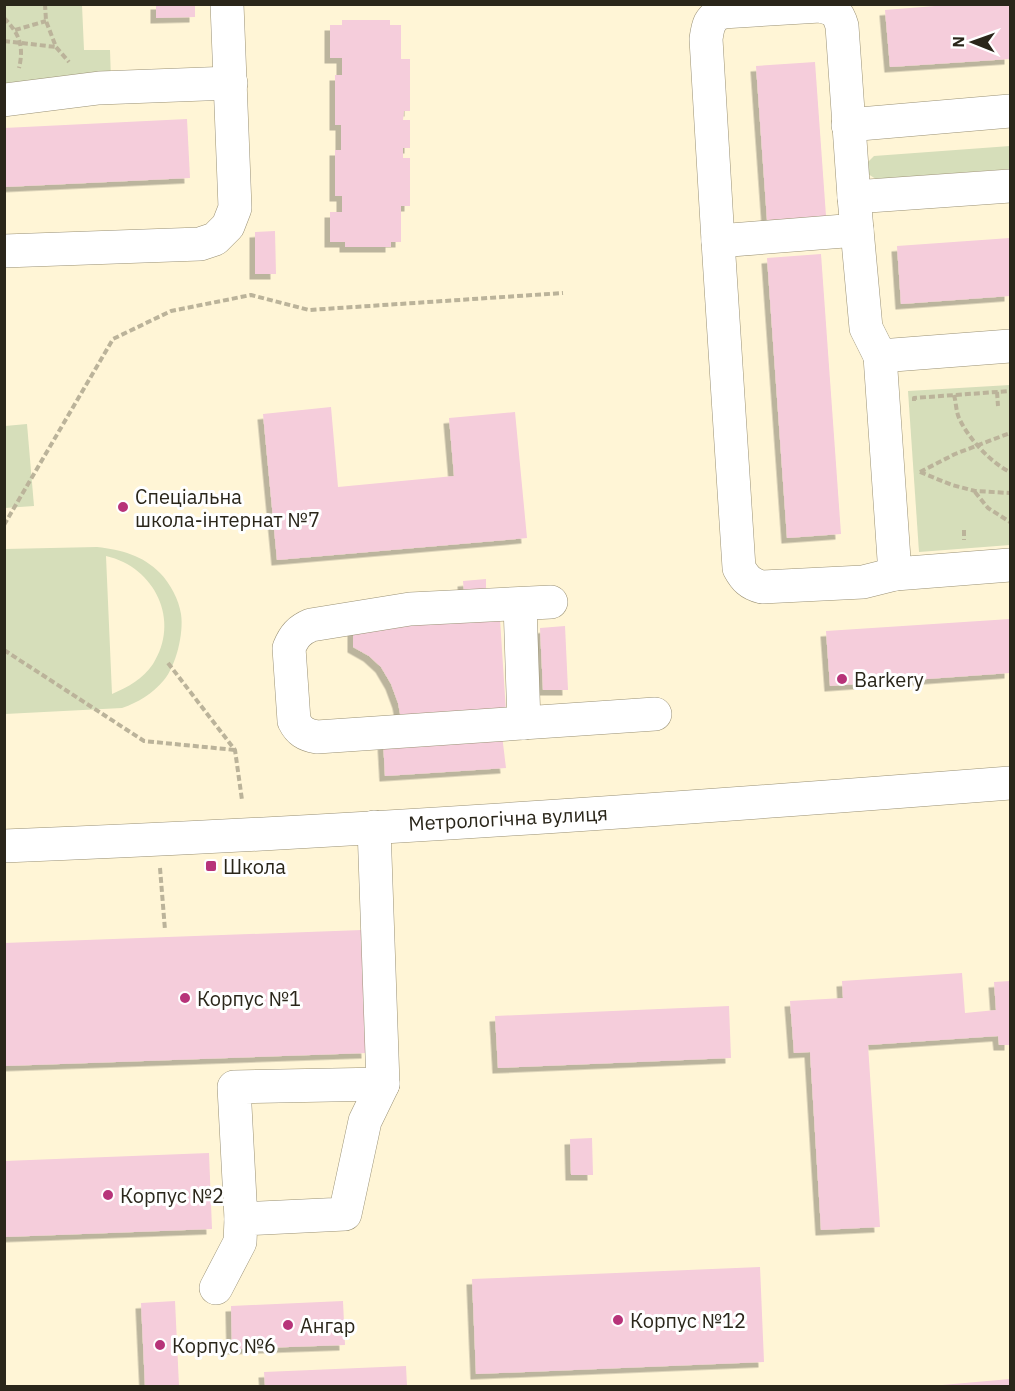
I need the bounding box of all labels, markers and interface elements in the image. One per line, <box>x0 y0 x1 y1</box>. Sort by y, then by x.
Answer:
north arrow <box>943 12 1003 72</box>
text: N <box>948 36 968 48</box>
place label: Спеціальна школа-інтернат №7 <box>135 483 320 533</box>
marker: Спеціальна школа-інтернат №7 <box>116 500 130 514</box>
place label: Barkery <box>854 666 924 693</box>
marker: Barkery <box>835 672 849 686</box>
street label: Метрологічна вулиця <box>408 799 608 837</box>
place label: Школа <box>223 853 286 880</box>
marker: Школа <box>204 859 218 873</box>
place label: Корпус №1 <box>197 985 301 1012</box>
marker: Корпус №1 <box>178 991 192 1005</box>
place label: Корпус №2 <box>120 1182 224 1209</box>
marker: Корпус №2 <box>101 1188 115 1202</box>
place label: Корпус №12 <box>630 1307 746 1334</box>
place label: Ангар <box>300 1312 355 1339</box>
marker: Корпус №12 <box>611 1313 625 1327</box>
marker: Ангар <box>281 1318 295 1332</box>
place label: Корпус №6 <box>172 1332 276 1359</box>
marker: Корпус №6 <box>153 1338 167 1352</box>

